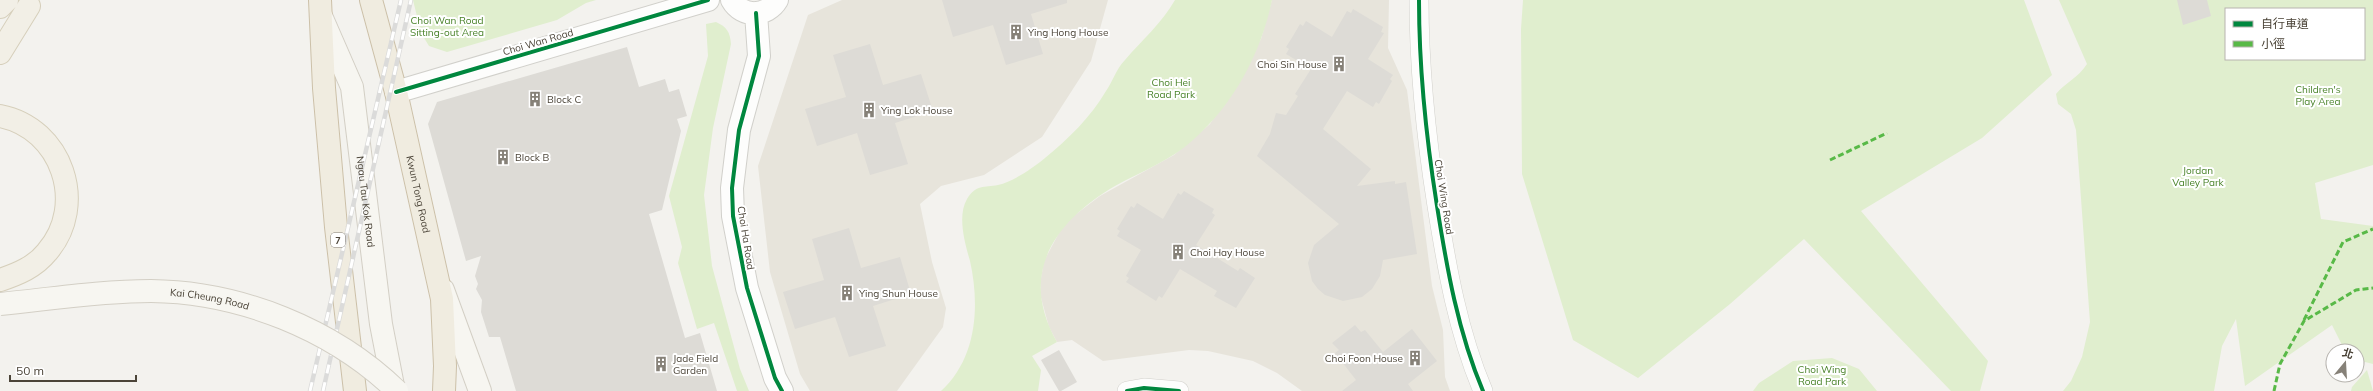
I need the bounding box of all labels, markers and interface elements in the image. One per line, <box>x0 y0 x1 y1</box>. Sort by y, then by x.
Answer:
legend <box>2225 8 2365 60</box>
park label: Choi Wan Road Sitting-out Area <box>410 14 484 39</box>
text: 自行車道 <box>2261 16 2309 31</box>
building icon: Ying Hong House <box>1007 23 1025 41</box>
street label: Choi Wan Road <box>501 26 575 58</box>
place label: Ying Hong House <box>1027 26 1108 39</box>
text: 小徑 <box>2261 36 2285 51</box>
building icon: Choi Sin House <box>1330 55 1348 73</box>
place label: Choi Sin House <box>1257 58 1327 71</box>
park label: Choi Hei Road Park <box>1147 76 1196 101</box>
park label: Children's Play Area <box>2295 83 2341 108</box>
building icon: Block C <box>526 90 544 108</box>
place label: Block C <box>547 93 582 106</box>
building icon: Ying Lok House <box>860 101 878 119</box>
place label: Ying Lok House <box>880 104 952 117</box>
building icon: Block B <box>494 148 512 166</box>
place label: Block B <box>515 151 550 164</box>
street label: Kwun Tong Road <box>404 154 434 234</box>
street label: Ngau Tau Kok Road <box>354 155 378 248</box>
street label: Choi Wing Road <box>1432 158 1456 236</box>
park label: Jordan Valley Park <box>2172 164 2225 189</box>
street label: Choi Ha Road <box>735 205 757 271</box>
road number: 7 <box>331 233 345 247</box>
building icon: Choi Hay House <box>1169 243 1187 261</box>
place label: Choi Hay House <box>1190 246 1264 259</box>
building icon: Ying Shun House <box>838 284 856 302</box>
street label: Kai Cheung Road <box>170 285 251 312</box>
place label: Ying Shun House <box>858 287 938 300</box>
north arrow <box>2325 343 2365 383</box>
text: 北 <box>2341 345 2355 362</box>
building icon: Choi Foon House <box>1406 349 1424 367</box>
place label: Jade Field Garden <box>673 352 718 377</box>
place label: Choi Foon House <box>1325 352 1403 365</box>
building icon: Jade Field Garden <box>652 355 670 373</box>
scale bar <box>10 357 136 383</box>
text: 50 m <box>16 363 44 378</box>
park label: Choi Wing Road Park <box>1798 363 1847 388</box>

